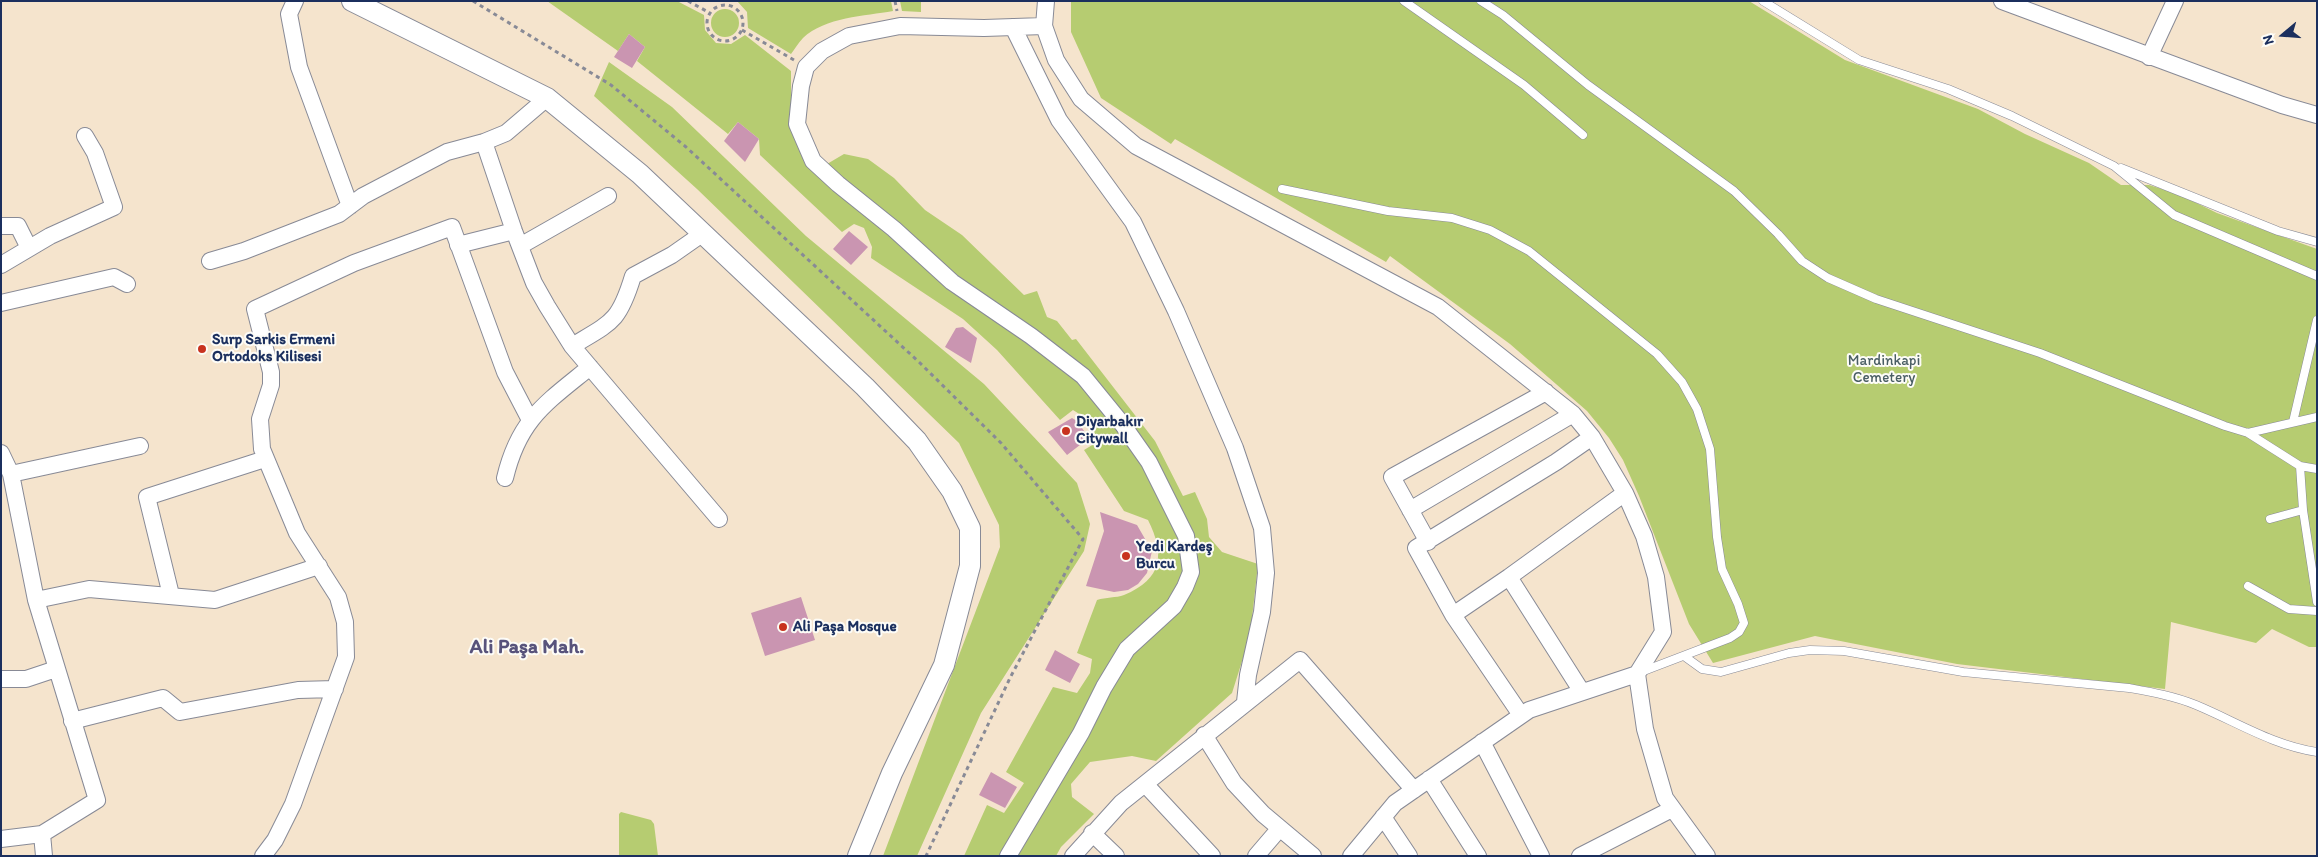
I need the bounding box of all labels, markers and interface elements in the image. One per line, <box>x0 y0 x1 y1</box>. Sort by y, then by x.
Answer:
north arrow <box>2258 10 2308 60</box>
text: N <box>2259 33 2278 47</box>
place label: Surp Sarkis Ermeni Ortodoks Kilisesi <box>212 331 335 366</box>
marker: Surp Sarkis Ermeni Ortodoks Kilisesi <box>196 343 208 355</box>
park label: Mardinkapi Cemetery <box>1848 352 1920 387</box>
place label: Diyarbakır Citywall <box>1076 413 1143 448</box>
marker: Diyarbakır Citywall <box>1060 425 1072 437</box>
place label: Yedi Kardeş Burcu <box>1136 538 1212 573</box>
marker: Yedi Kardeş Burcu <box>1120 550 1132 562</box>
place label: Ali Paşa Mosque <box>793 618 897 636</box>
marker: Ali Paşa Mosque <box>777 621 789 633</box>
district label: Ali Paşa Mah. <box>470 636 584 660</box>

